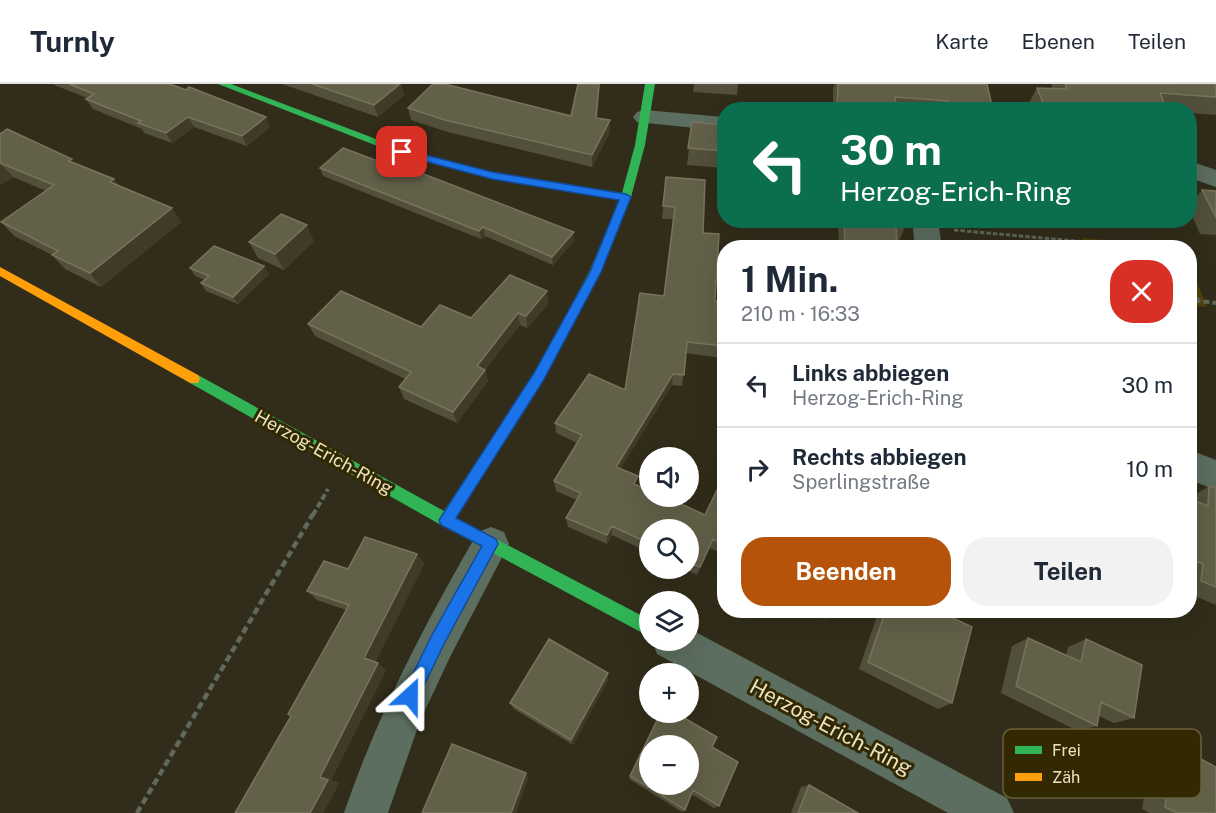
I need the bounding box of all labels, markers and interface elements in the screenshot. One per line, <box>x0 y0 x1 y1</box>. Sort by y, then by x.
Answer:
text: Turnly <box>30 25 115 58</box>
text: Karte <box>935 29 989 54</box>
text: Ebenen <box>1022 29 1095 54</box>
text: Teilen <box>1128 29 1186 54</box>
text: 30 m <box>840 125 942 174</box>
pin <box>376 126 427 177</box>
icon: left <box>741 126 819 204</box>
icon: arrive <box>385 135 418 168</box>
text: Herzog-Erich-Ring <box>840 175 1072 207</box>
text: 1 Min. <box>741 258 838 300</box>
button: close <box>1110 260 1173 323</box>
text: 210 m · 16:33 <box>741 302 860 326</box>
text: Links abbiegen <box>792 360 949 386</box>
icon: left <box>741 369 774 402</box>
text: 30 m <box>1121 372 1173 398</box>
text: Herzog-Erich-Ring <box>792 386 964 410</box>
street label: Herzog-Erich-Ring <box>251 405 397 499</box>
text: Rechts abbiegen <box>792 444 967 470</box>
map controls <box>639 447 699 795</box>
button: sound <box>639 447 699 507</box>
icon: right <box>741 453 774 486</box>
text: 10 m <box>1126 456 1173 482</box>
text: Sperlingstraße <box>792 470 930 494</box>
button: search <box>639 519 699 579</box>
button: Beenden <box>741 537 951 606</box>
button: Teilen <box>963 537 1173 606</box>
button: layers <box>639 591 699 651</box>
button: + <box>639 663 699 723</box>
position arrow <box>378 664 442 728</box>
street label: Herzog-Erich-Ring <box>746 674 916 780</box>
legend <box>1003 729 1201 798</box>
button: − <box>639 735 699 795</box>
text: Frei <box>1052 741 1081 760</box>
text: Zäh <box>1052 768 1080 787</box>

